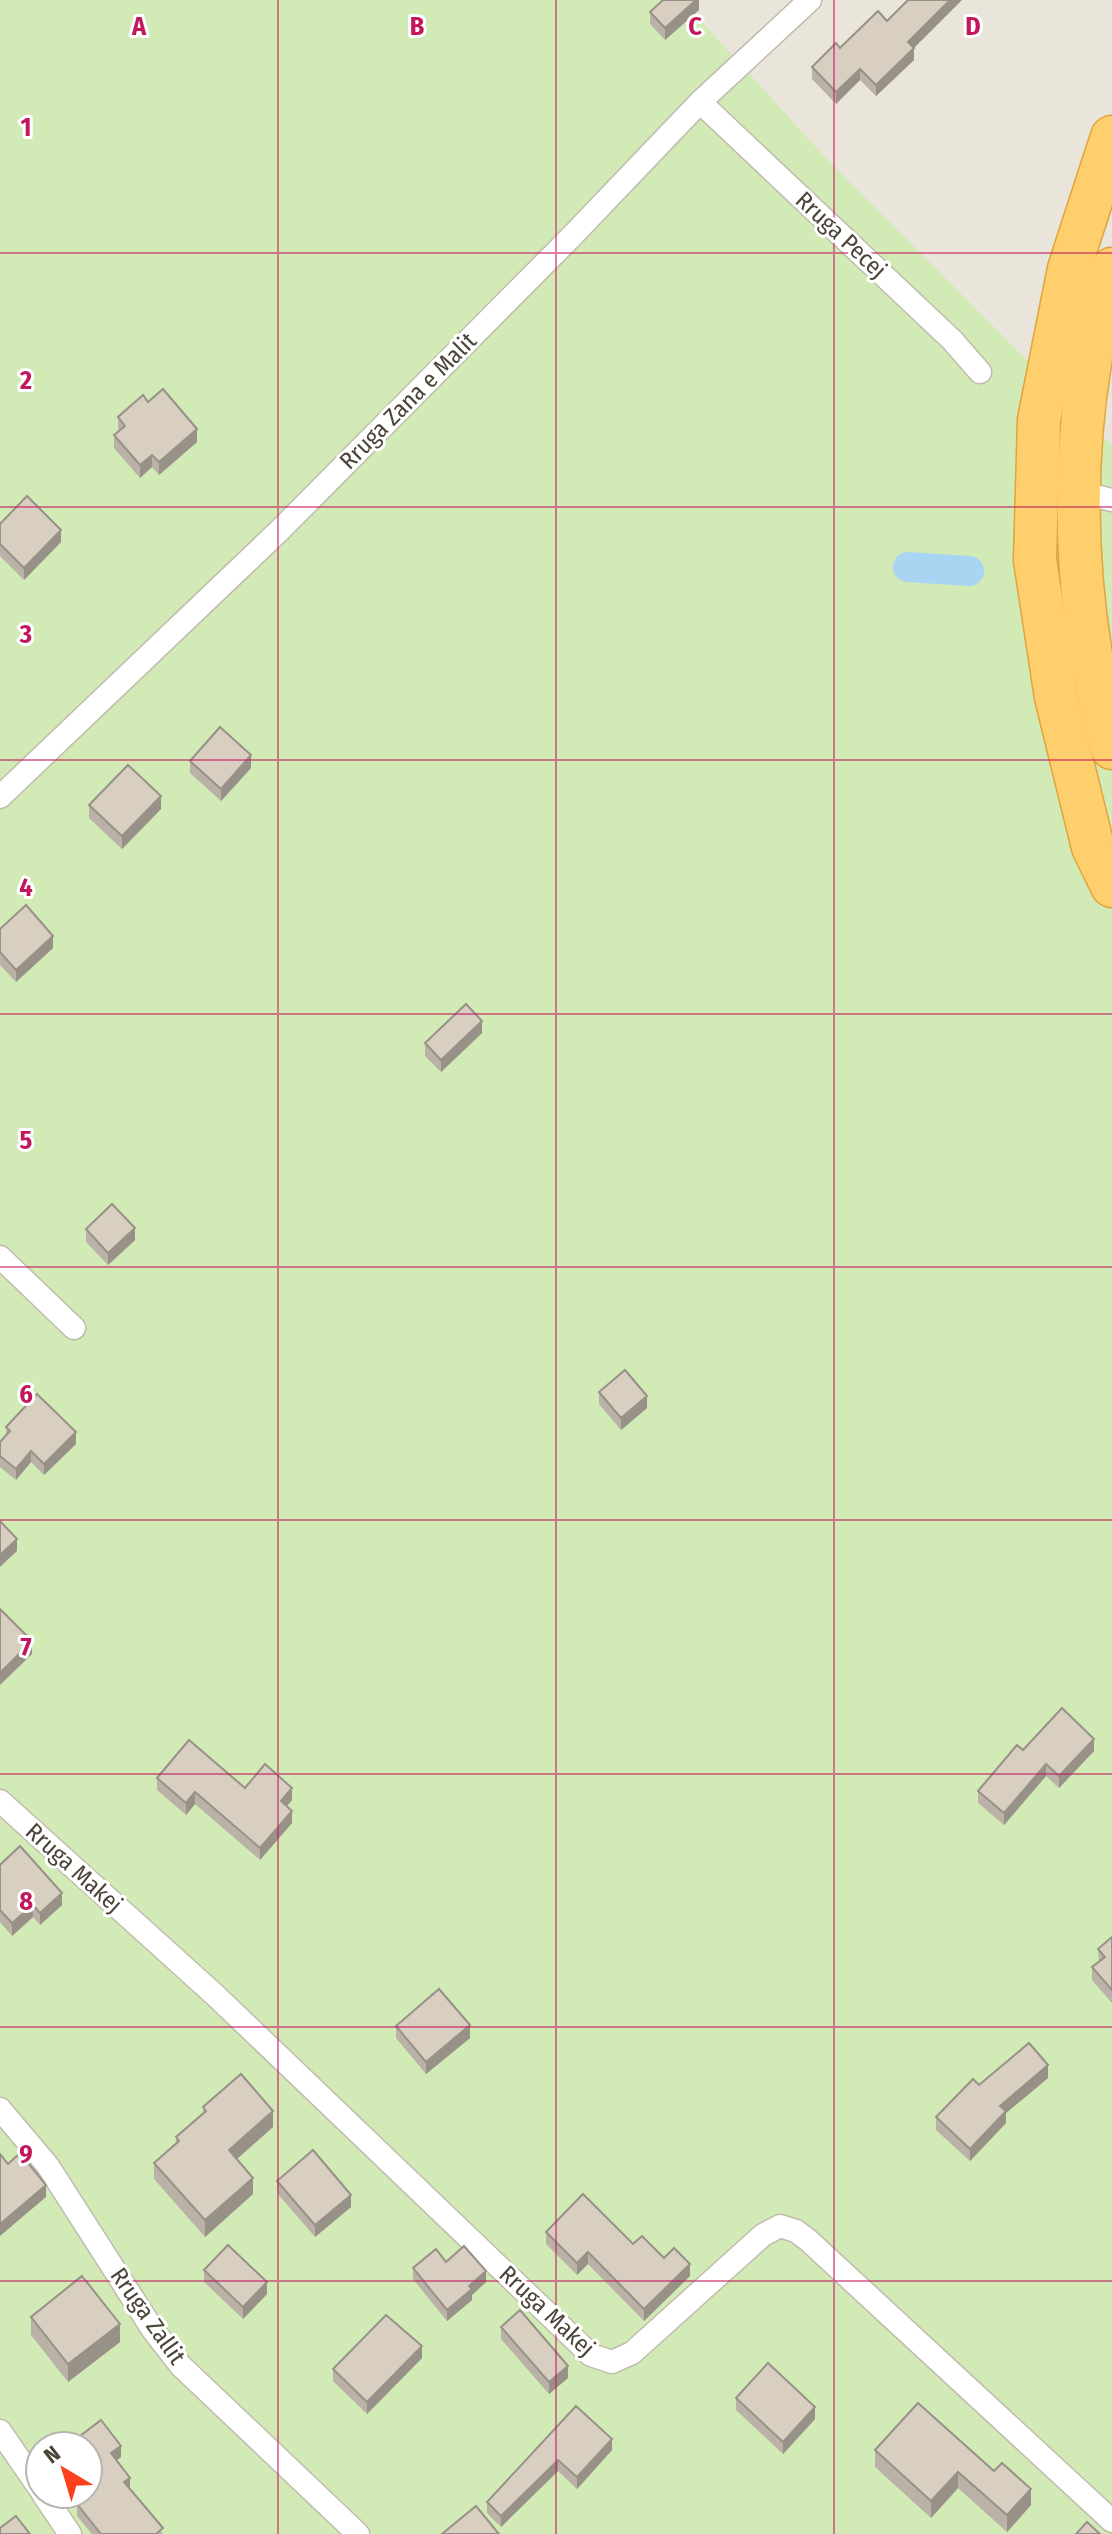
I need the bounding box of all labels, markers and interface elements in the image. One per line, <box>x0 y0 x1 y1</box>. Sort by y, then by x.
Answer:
text: A <box>131 11 147 42</box>
text: B <box>410 11 425 42</box>
text: C <box>688 11 702 42</box>
text: D <box>965 11 981 42</box>
text: 1 <box>21 112 32 143</box>
street label: Rruga Pecej <box>790 186 892 284</box>
street label: Rruga Zana e Malit <box>334 327 482 475</box>
text: 2 <box>19 365 32 396</box>
text: 3 <box>19 619 32 650</box>
text: 4 <box>19 872 33 903</box>
text: 5 <box>20 1125 33 1156</box>
text: 6 <box>19 1379 33 1410</box>
text: 7 <box>20 1632 32 1663</box>
street label: Rruga Makej <box>20 1817 128 1919</box>
text: 8 <box>19 1886 33 1917</box>
text: 9 <box>19 2139 33 2170</box>
street label: Rruga Makej <box>494 2260 600 2362</box>
street label: Rruga Zallit <box>105 2262 191 2370</box>
north arrow <box>24 2430 104 2510</box>
text: N <box>38 2440 66 2469</box>

